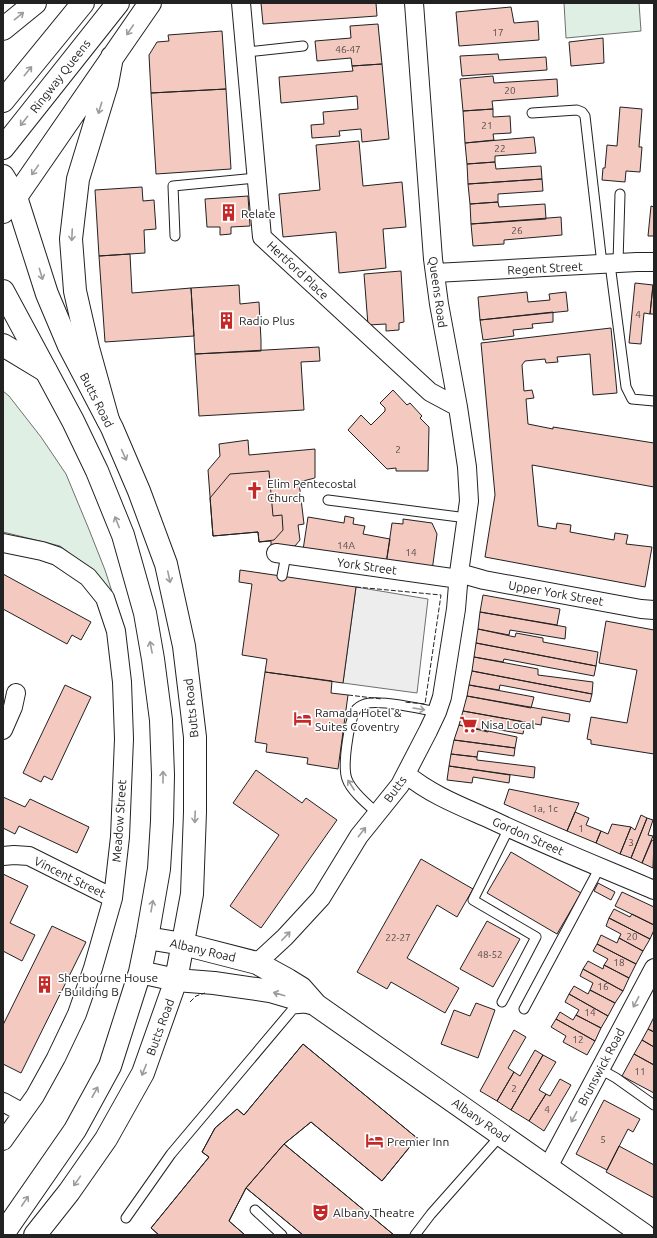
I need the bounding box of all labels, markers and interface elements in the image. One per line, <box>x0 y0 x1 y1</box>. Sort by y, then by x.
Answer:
one-way arrow <box>14 12 25 21</box>
one-way arrow <box>126 24 134 35</box>
house number: 17 <box>492 27 504 38</box>
street label: Ringway Queens <box>27 37 93 115</box>
house number: 46-47 <box>335 44 361 55</box>
one-way arrow <box>23 66 32 77</box>
house number: 20 <box>504 85 516 96</box>
one-way arrow <box>96 102 103 115</box>
one-way arrow <box>20 116 29 127</box>
house number: 21 <box>481 120 493 131</box>
house number: 22 <box>494 143 506 154</box>
one-way arrow <box>31 164 39 175</box>
building icon: Relate <box>218 203 238 223</box>
place label: Relate <box>241 207 276 220</box>
house number: 26 <box>511 225 523 236</box>
one-way arrow <box>68 228 76 241</box>
street label: Hertford Place <box>265 238 331 302</box>
street label: Queens Road <box>427 255 449 329</box>
street label: Regent Street <box>507 260 583 276</box>
one-way arrow <box>38 267 45 280</box>
house number: 4 <box>635 309 641 320</box>
building icon: Radio Plus <box>216 310 236 330</box>
place label: Radio Plus <box>239 314 295 327</box>
street label: Butts Road <box>78 371 116 429</box>
house number: 2 <box>395 444 401 455</box>
one-way arrow <box>121 449 128 461</box>
place label: Elim Pentecostal Church <box>267 477 356 504</box>
church icon: Elim Pentecostal Church <box>244 480 264 500</box>
one-way arrow <box>113 517 121 529</box>
house number: 14A <box>337 540 355 551</box>
house number: 14 <box>405 547 417 558</box>
street label: York Street <box>336 555 398 577</box>
one-way arrow <box>165 570 173 583</box>
street label: Upper York Street <box>507 578 605 608</box>
one-way arrow <box>147 641 155 654</box>
street label: Butts Road <box>181 678 201 738</box>
one-way arrow <box>412 705 425 713</box>
place label: Ramada Hotel & Suites Coventry <box>315 706 402 733</box>
hotel icon: Ramada Hotel & Suites Coventry <box>292 709 312 729</box>
supermarket icon: Nisa Local <box>458 714 478 734</box>
place label: Nisa Local <box>481 718 535 731</box>
one-way arrow <box>159 771 167 784</box>
street label: Butts <box>381 773 409 805</box>
street label: Meadow Street <box>110 779 128 863</box>
one-way arrow <box>346 779 354 791</box>
house number: 1a, 1c <box>532 803 558 814</box>
one-way arrow <box>191 810 199 823</box>
street label: Gordon Street <box>490 814 566 858</box>
house number: 1 <box>578 823 584 834</box>
one-way arrow <box>358 826 367 837</box>
house number: 3 <box>628 837 634 848</box>
street label: Vincent Street <box>32 854 108 900</box>
one-way arrow <box>149 900 157 913</box>
one-way arrow <box>281 931 291 941</box>
house number: 20 <box>626 931 638 942</box>
house number: 22-27 <box>385 932 411 943</box>
street label: Albany Road <box>169 936 237 964</box>
house number: 48-52 <box>477 949 503 960</box>
house number: 18 <box>613 957 625 968</box>
place label: Sherbourne House - Building B <box>58 971 158 998</box>
building icon: Sherbourne House - Building B <box>35 974 55 994</box>
house number: 16 <box>597 981 609 992</box>
one-way arrow <box>273 990 286 997</box>
one-way arrow <box>631 996 639 1008</box>
street label: Butts Road <box>144 997 176 1057</box>
house number: 14 <box>584 1007 596 1018</box>
street label: Brunswick Road <box>575 1026 627 1108</box>
house number: 12 <box>572 1034 584 1045</box>
one-way arrow <box>140 1063 147 1075</box>
house number: 11 <box>634 1066 646 1077</box>
house number: 2 <box>511 1083 517 1094</box>
one-way arrow <box>92 1087 100 1099</box>
street label: Albany Road <box>450 1095 512 1145</box>
house number: 4 <box>544 1104 550 1115</box>
one-way arrow <box>570 1111 578 1123</box>
hotel icon: Premier Inn <box>364 1131 384 1151</box>
house number: 5 <box>600 1134 606 1145</box>
place label: Premier Inn <box>387 1135 449 1148</box>
one-way arrow <box>73 1175 81 1186</box>
one-way arrow <box>21 1196 29 1207</box>
theatre icon: Albany Theatre <box>310 1202 330 1222</box>
place label: Albany Theatre <box>333 1206 415 1219</box>

